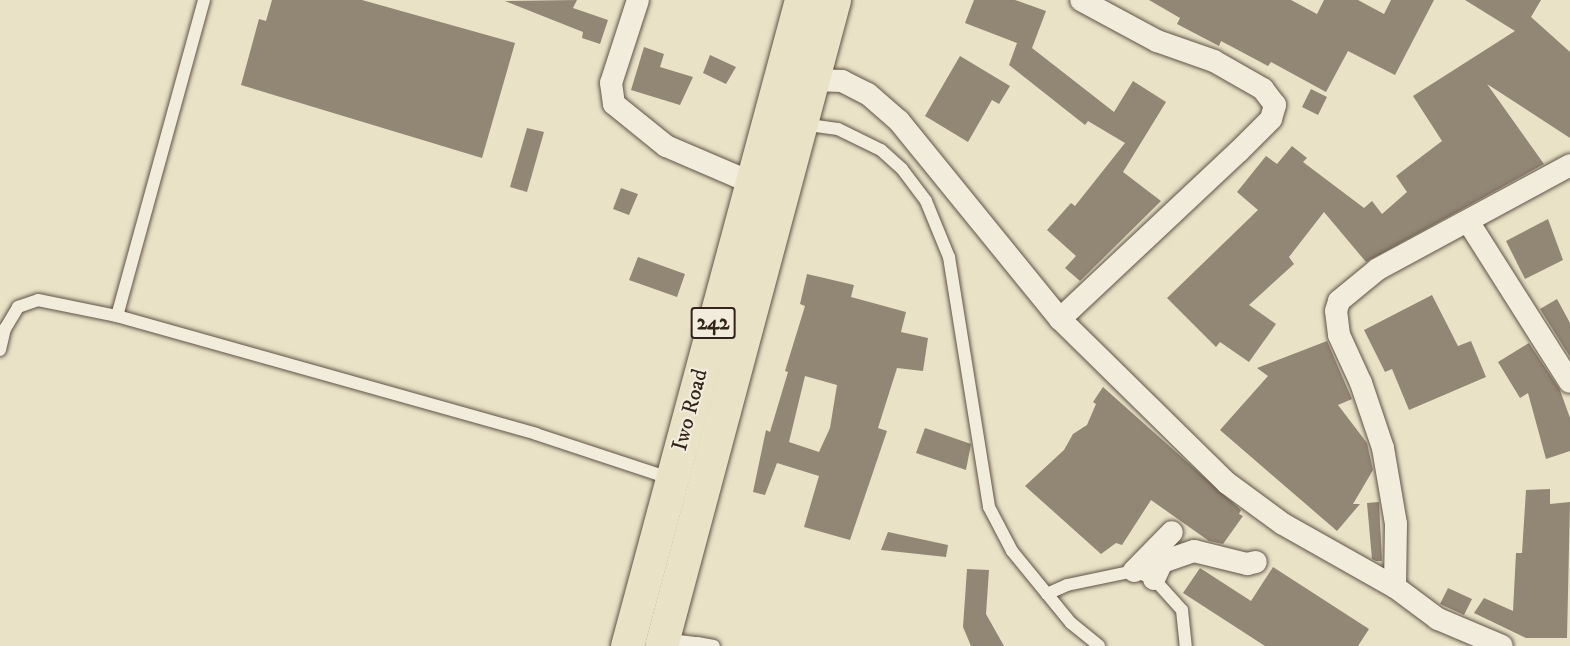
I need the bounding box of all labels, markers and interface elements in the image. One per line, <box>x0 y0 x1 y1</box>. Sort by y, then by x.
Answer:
road number: 242 <box>690 305 736 341</box>
street label: Iwo Road <box>666 366 714 454</box>

